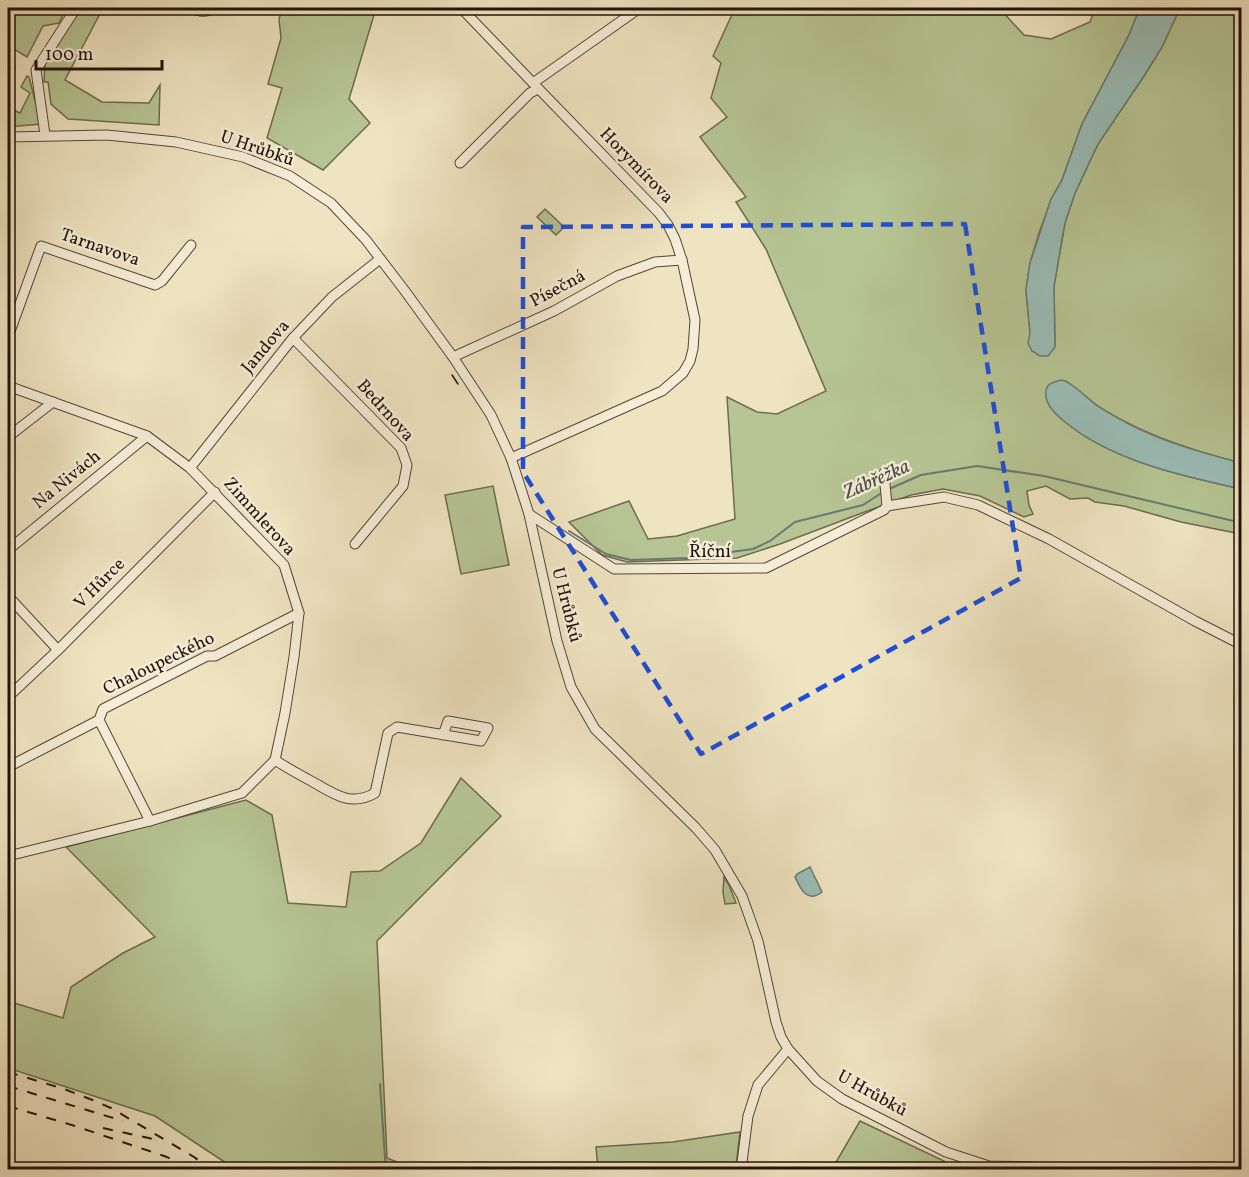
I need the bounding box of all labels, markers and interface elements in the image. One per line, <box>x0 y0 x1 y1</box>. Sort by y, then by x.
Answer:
scale bar <box>36 33 162 71</box>
text: 100 m <box>45 43 94 68</box>
street label: Horymírova <box>593 122 679 210</box>
street label: U Hrůbků <box>217 125 297 173</box>
street label: Tarnavova <box>57 223 143 273</box>
street label: Písečná <box>526 264 590 314</box>
street label: Jandova <box>236 315 296 379</box>
street label: Bedrnova <box>350 374 420 448</box>
street label: Na Nivách <box>27 444 107 515</box>
water label: Zábřežka <box>838 453 915 507</box>
street label: Zimmlerova <box>217 472 301 562</box>
street label: Říční <box>689 540 732 565</box>
street label: V Hůrce <box>69 553 131 615</box>
street label: U Hrůbků <box>545 565 587 645</box>
street label: Chaloupeckého <box>99 626 219 702</box>
street label: U Hrůbků <box>832 1064 912 1124</box>

